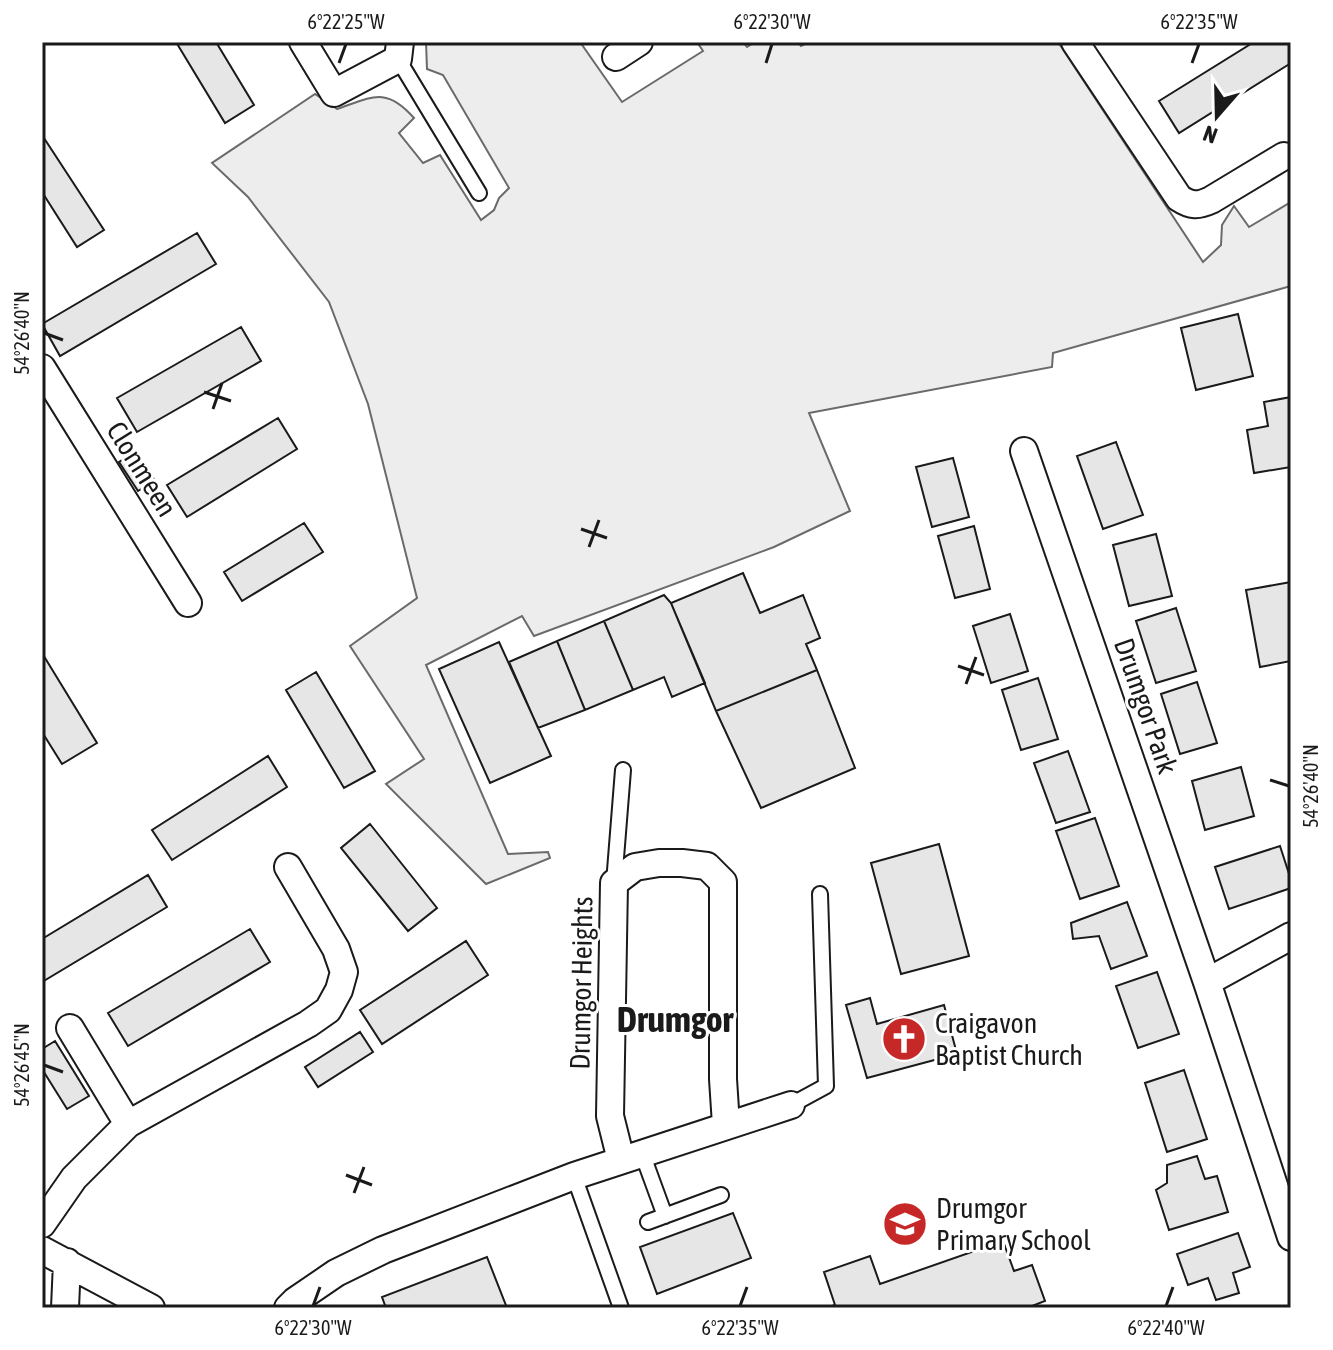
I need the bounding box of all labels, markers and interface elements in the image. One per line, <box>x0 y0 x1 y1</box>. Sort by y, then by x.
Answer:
text: 6°22'25"W <box>308 10 385 33</box>
text: 6°22'30"W <box>734 10 811 33</box>
text: 6°22'35"W <box>1161 10 1238 33</box>
north arrow <box>1177 76 1257 156</box>
text: N <box>1200 120 1221 149</box>
text: 54°26'40"N <box>10 291 33 375</box>
street label: Clonmeen <box>100 416 184 522</box>
street label: Drumgor Park <box>1108 634 1184 778</box>
text: 54°26'40"N <box>1299 744 1322 828</box>
street label: Drumgor Heights <box>563 896 599 1070</box>
district label: Drumgor <box>617 998 735 1040</box>
place label: Craigavon Baptist Church <box>935 1007 1083 1071</box>
church icon: Craigavon Baptist Church <box>880 1015 928 1063</box>
text: 54°26'45"N <box>10 1023 33 1107</box>
place label: Drumgor Primary School <box>936 1192 1091 1256</box>
school or university icon: Drumgor Primary School <box>881 1200 929 1248</box>
text: 6°22'30"W <box>275 1316 352 1339</box>
text: 6°22'35"W <box>702 1316 779 1339</box>
text: 6°22'40"W <box>1128 1316 1205 1339</box>

